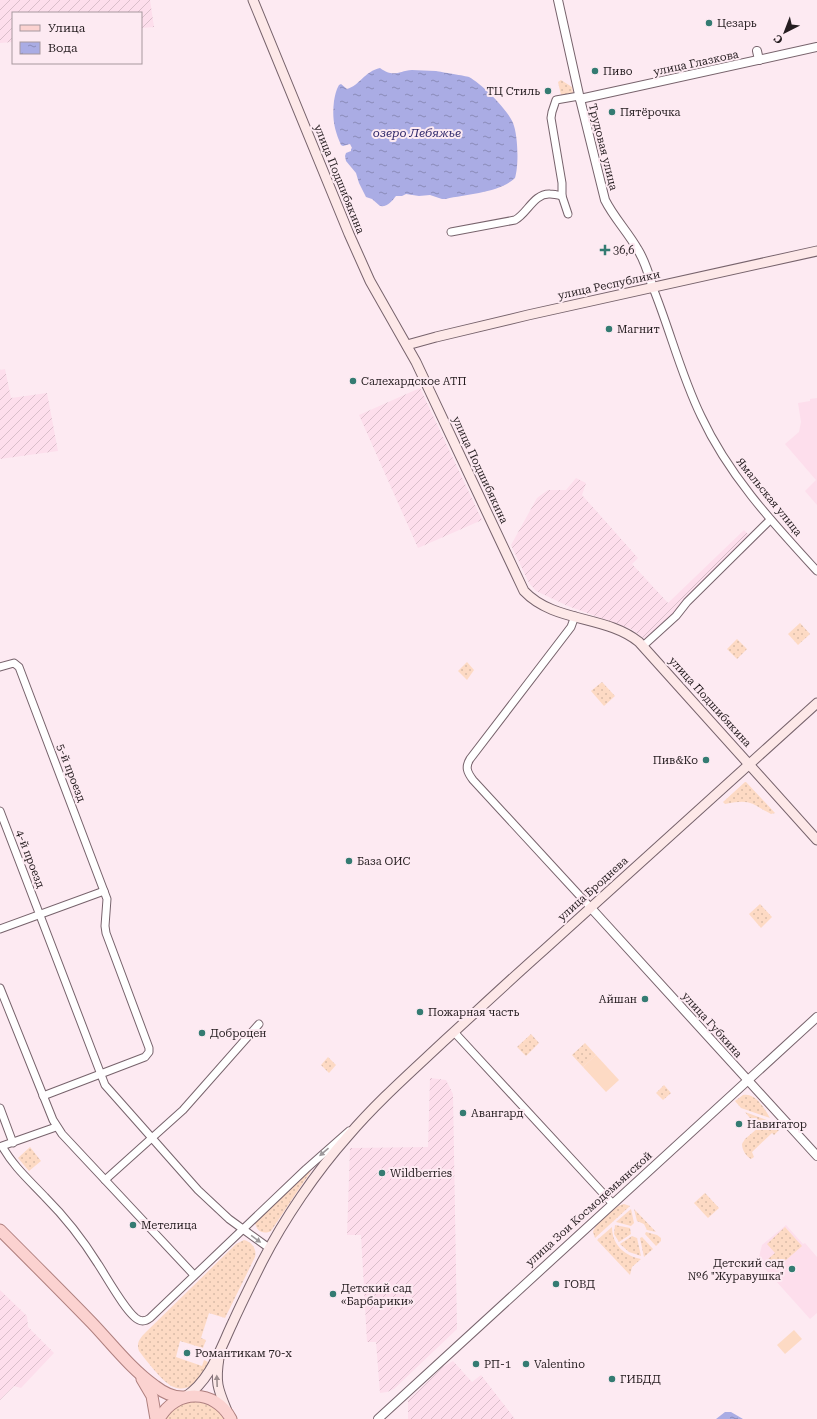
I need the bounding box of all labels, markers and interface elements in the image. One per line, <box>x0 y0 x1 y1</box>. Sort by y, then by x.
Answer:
legend <box>12 12 142 64</box>
north arrow <box>765 12 805 52</box>
place label: Цезарь <box>717 17 757 30</box>
marker: Цезарь <box>704 18 714 28</box>
text: Улица <box>48 21 86 35</box>
text: С <box>771 31 786 46</box>
text: Вода <box>48 41 78 55</box>
street label: улица Глазкова <box>652 48 740 78</box>
place label: Пиво <box>603 65 633 78</box>
marker: Пиво <box>590 66 600 76</box>
place label: ТЦ Стиль <box>486 85 540 98</box>
marker: ТЦ Стиль <box>543 86 553 96</box>
street label: Трудовая улица <box>586 102 620 192</box>
place label: Пятёрочка <box>620 106 681 119</box>
marker: Пятёрочка <box>607 107 617 117</box>
street label: улица Подшибякина <box>311 122 367 236</box>
water label: озеро Лебяжье <box>373 126 461 140</box>
place label: 36,6 <box>613 244 635 257</box>
marker: 36,6 <box>600 245 610 255</box>
street label: улица Республики <box>557 268 661 302</box>
place label: Магнит <box>617 323 660 336</box>
marker: Магнит <box>604 324 614 334</box>
place label: Салехардское АТП <box>361 375 466 388</box>
marker: Салехардское АТП <box>348 376 358 386</box>
street label: улица Подшибякина <box>449 414 511 526</box>
street label: Ямальская улица <box>733 455 805 539</box>
street label: улица Подшибякина <box>666 654 754 750</box>
street label: 5-й проезд <box>54 742 88 804</box>
place label: Пив&Ко <box>653 754 698 767</box>
marker: Пив&Ко <box>701 755 711 765</box>
street label: 4-й проезд <box>13 828 47 890</box>
street label: улица Броднева <box>555 854 631 924</box>
place label: База ОИС <box>357 855 411 868</box>
marker: База ОИС <box>344 856 354 866</box>
street label: улица Губкина <box>679 990 745 1060</box>
place label: Айшан <box>599 993 637 1006</box>
marker: Айшан <box>640 994 650 1004</box>
place label: Пожарная часть <box>428 1006 519 1019</box>
marker: Пожарная часть <box>415 1007 425 1017</box>
place label: Доброцен <box>210 1027 266 1040</box>
marker: Доброцен <box>197 1028 207 1038</box>
place label: Авангард <box>471 1107 524 1120</box>
marker: Авангард <box>458 1108 468 1118</box>
place label: Навигатор <box>747 1118 807 1131</box>
marker: Навигатор <box>734 1119 744 1129</box>
one-way arrow <box>319 1147 329 1157</box>
street label: улица Зои Космодемьянской <box>523 1149 655 1269</box>
place label: Wildberries <box>390 1167 452 1180</box>
marker: Wildberries <box>377 1168 387 1178</box>
place label: Метелица <box>141 1219 197 1232</box>
marker: Метелица <box>128 1220 138 1230</box>
one-way arrow <box>251 1234 261 1242</box>
place label: Детский сад №6 "Журавушка" <box>688 1257 784 1283</box>
marker: Детский сад №6 "Журавушка" <box>787 1264 797 1274</box>
place label: ГОВД <box>564 1278 595 1291</box>
marker: ГОВД <box>551 1279 561 1289</box>
place label: Детский сад «Барбарики» <box>341 1282 414 1308</box>
marker: Детский сад «Барбарики» <box>328 1289 338 1299</box>
place label: Романтикам 70-х <box>195 1347 292 1360</box>
marker: Романтикам 70-х <box>182 1348 192 1358</box>
place label: РП-1 <box>484 1358 511 1371</box>
place label: Valentino <box>534 1358 585 1371</box>
marker: РП-1 <box>471 1359 481 1369</box>
marker: Valentino <box>521 1359 531 1369</box>
place label: ГИБДД <box>620 1373 661 1386</box>
one-way arrow <box>214 1374 220 1387</box>
marker: ГИБДД <box>607 1374 617 1384</box>

